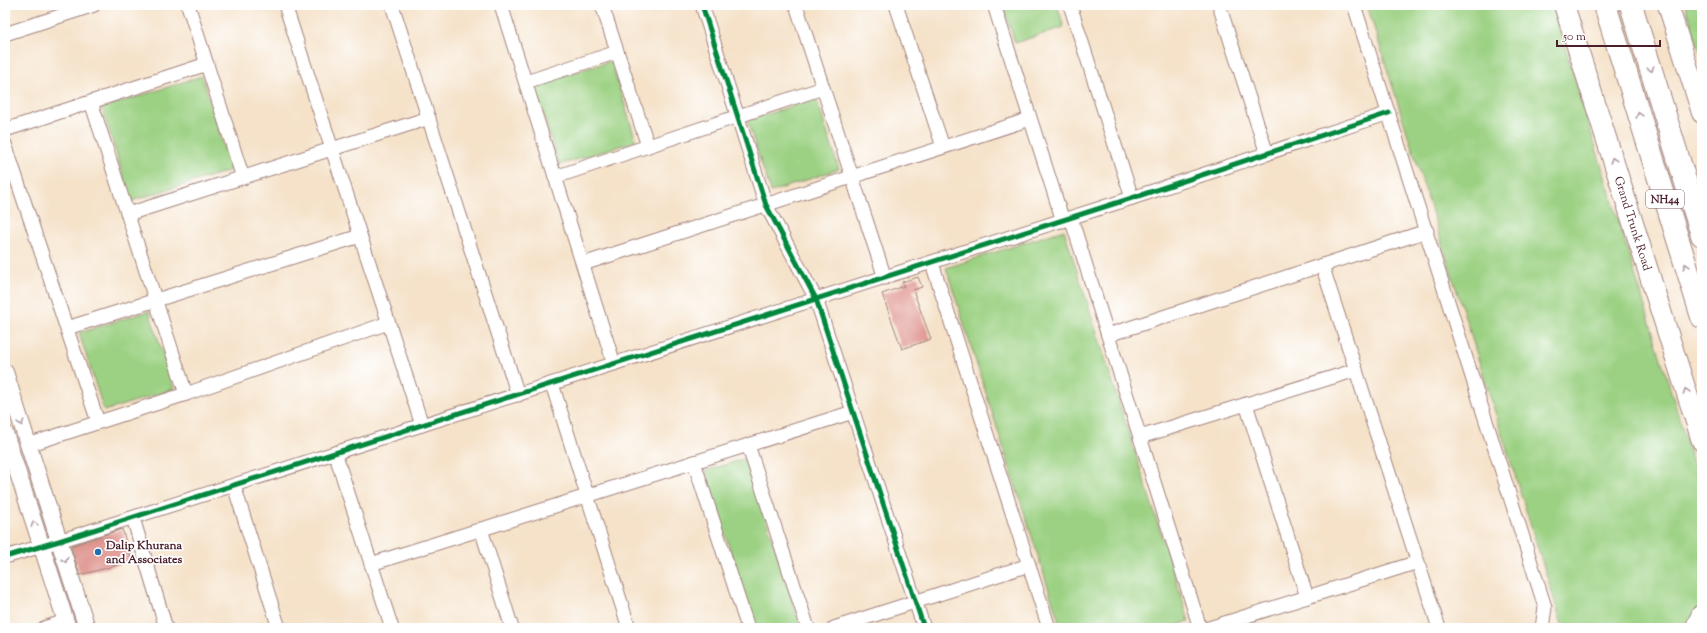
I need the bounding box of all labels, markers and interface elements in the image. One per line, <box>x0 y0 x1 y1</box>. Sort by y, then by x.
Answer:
scale bar <box>1557 22 1660 48</box>
text: 50 m <box>1562 28 1586 46</box>
one-way arrow <box>1646 65 1655 72</box>
one-way arrow <box>1635 112 1644 119</box>
one-way arrow <box>1609 157 1618 164</box>
street label: Grand Trunk Road <box>1609 174 1656 273</box>
road number: NH44 <box>1646 190 1684 208</box>
one-way arrow <box>1682 263 1691 270</box>
one-way arrow <box>1682 387 1691 394</box>
one-way arrow <box>16 419 25 426</box>
one-way arrow <box>31 521 39 528</box>
place label: Dalip Khurana and Associates <box>105 537 183 569</box>
marker: Dalip Khurana and Associates <box>93 547 103 557</box>
one-way arrow <box>60 556 69 563</box>

